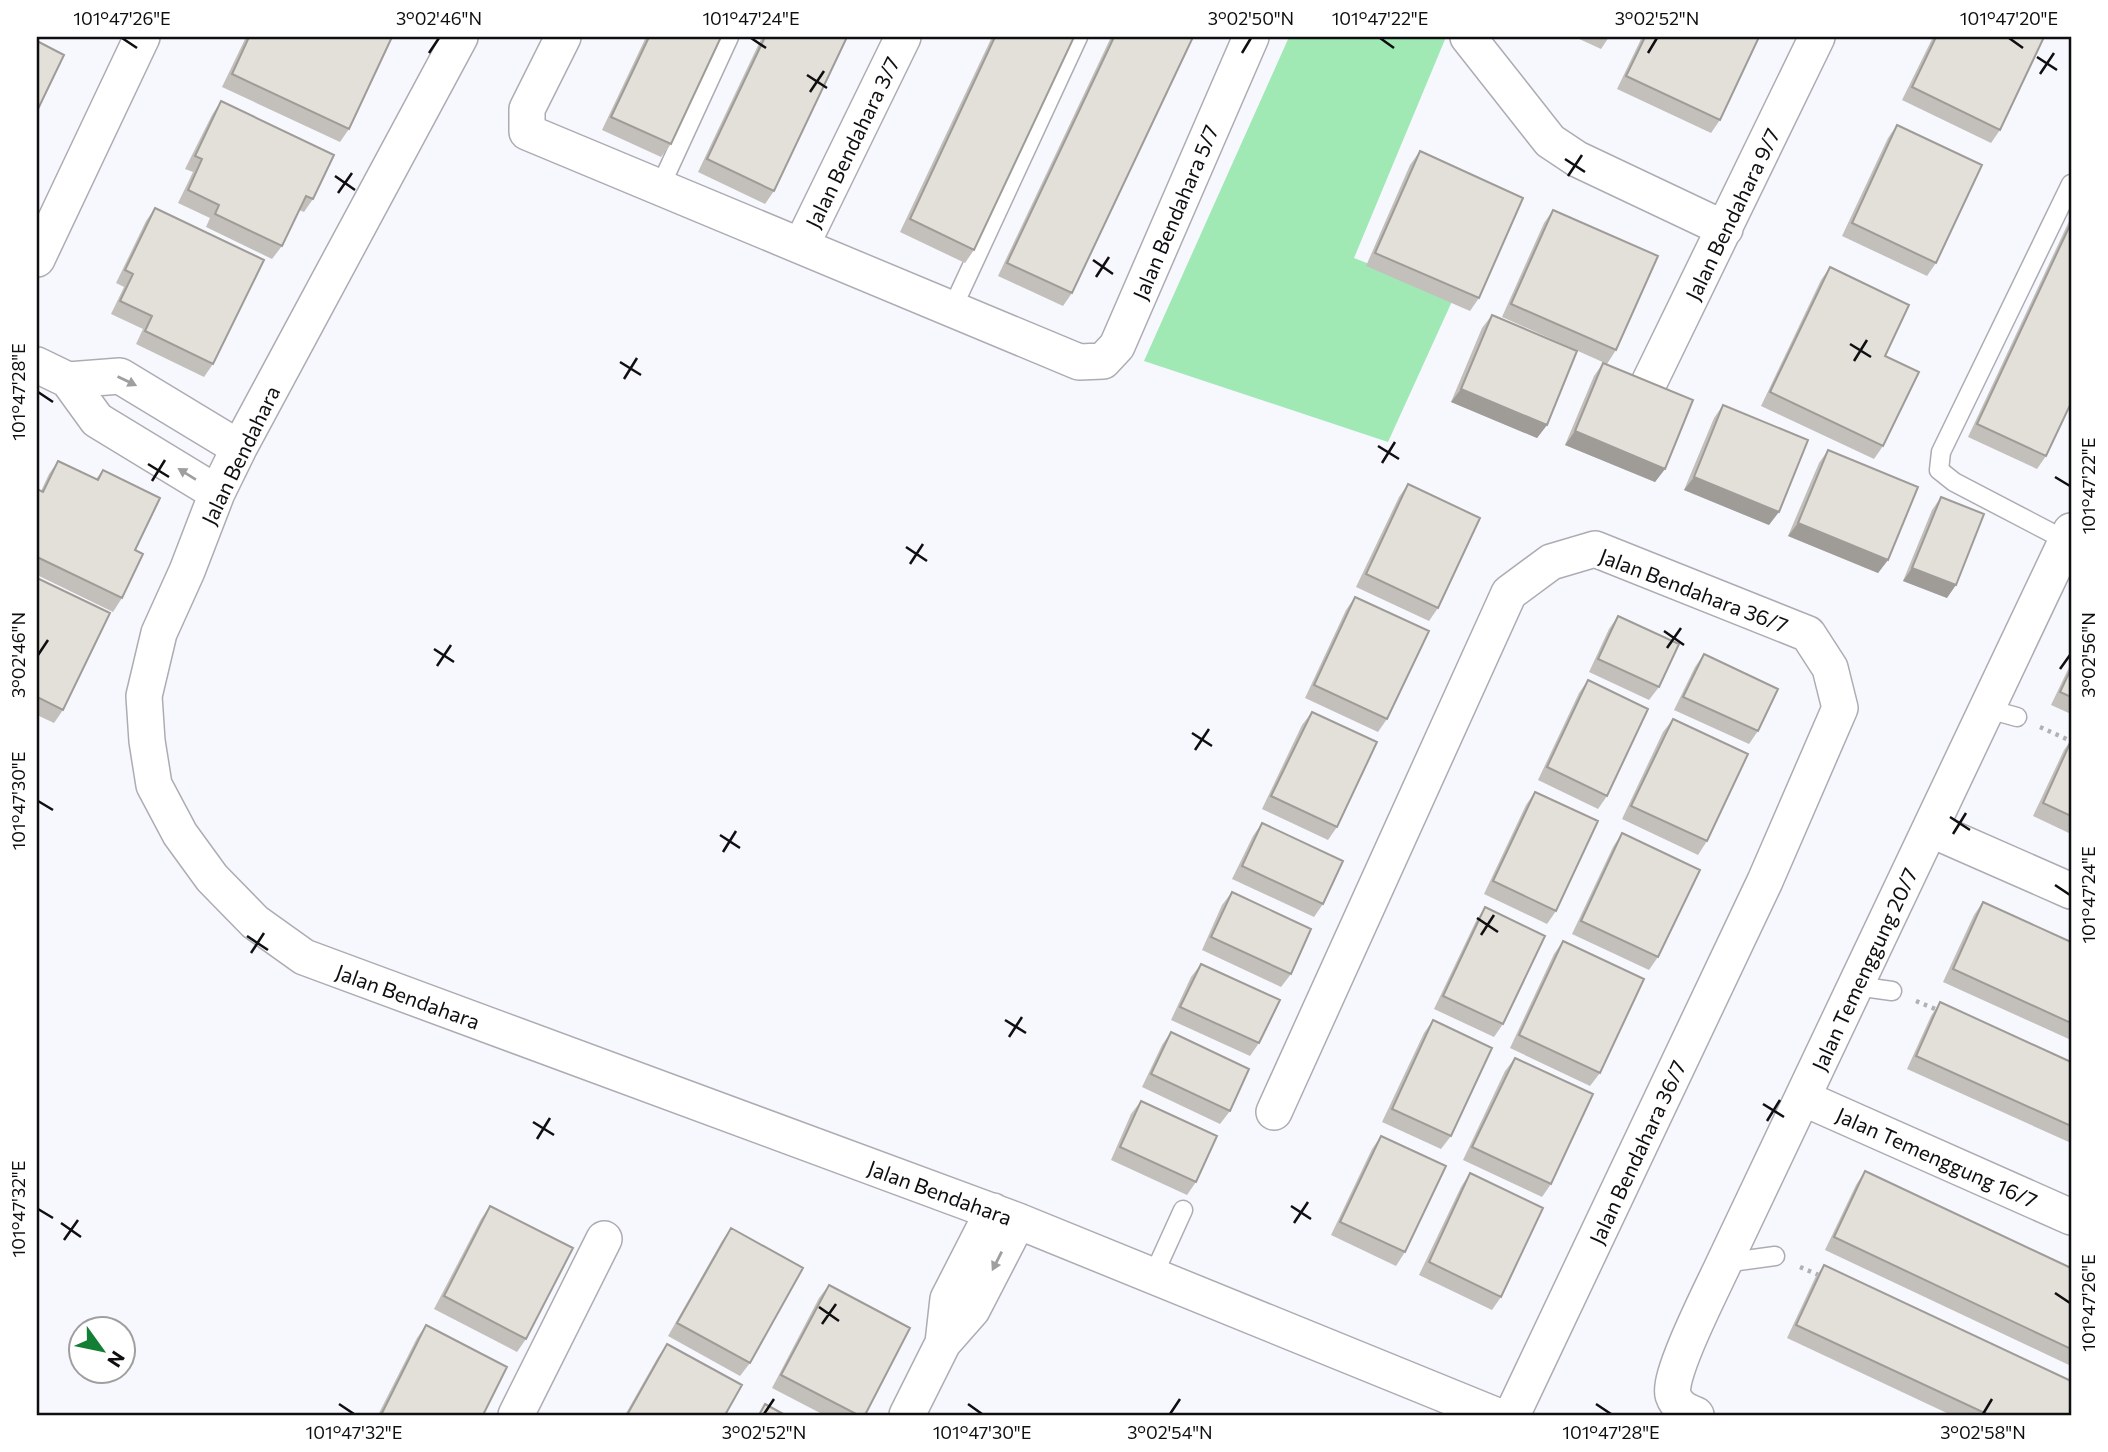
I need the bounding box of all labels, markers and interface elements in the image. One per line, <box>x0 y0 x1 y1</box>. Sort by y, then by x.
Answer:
text: 101°47'26"E <box>73 7 171 29</box>
text: 3°02'46"N <box>396 7 482 29</box>
text: 101°47'24"E <box>702 7 800 29</box>
text: 3°02'50"N <box>1208 7 1294 29</box>
text: 101°47'22"E <box>1332 7 1428 29</box>
text: 3°02'52"N <box>1615 7 1699 29</box>
text: 101°47'20"E <box>1960 7 2058 29</box>
street label: Jalan Bendahara 3/7 <box>800 52 904 232</box>
street label: Jalan Bendahara 5/7 <box>1127 121 1223 303</box>
street label: Jalan Bendahara 9/7 <box>1680 124 1784 304</box>
text: 101°47'28"E <box>7 343 29 441</box>
one-way arrow <box>117 376 137 387</box>
street label: Jalan Bendahara <box>196 381 284 529</box>
text: 101°47'22"E <box>2077 438 2099 534</box>
one-way arrow <box>177 467 196 480</box>
street label: Jalan Bendahara 36/7 <box>1596 542 1792 638</box>
text: 3°02'46"N <box>7 612 29 698</box>
text: 3°02'56"N <box>2077 612 2099 698</box>
text: 101°47'30"E <box>7 752 29 850</box>
text: 101°47'24"E <box>2077 846 2099 944</box>
street label: Jalan Temenggung 20/7 <box>1806 864 1922 1074</box>
street label: Jalan Bendahara <box>333 958 483 1034</box>
street label: Jalan Bendahara 36/7 <box>1583 1056 1691 1248</box>
street label: Jalan Temenggung 16/7 <box>1833 1101 2041 1213</box>
street label: Jalan Bendahara <box>865 1154 1015 1230</box>
text: 101°47'32"E <box>7 1161 29 1257</box>
one-way arrow <box>992 1251 1003 1271</box>
text: 101°47'26"E <box>2077 1254 2099 1352</box>
north arrow <box>66 1316 136 1386</box>
text: N <box>103 1347 130 1372</box>
text: 101°47'32"E <box>306 1421 402 1443</box>
text: 3°02'52"N <box>722 1421 806 1443</box>
text: 101°47'30"E <box>933 1421 1031 1443</box>
text: 3°02'54"N <box>1127 1421 1213 1443</box>
text: 101°47'28"E <box>1562 1421 1660 1443</box>
text: 3°02'58"N <box>1940 1421 2026 1443</box>

